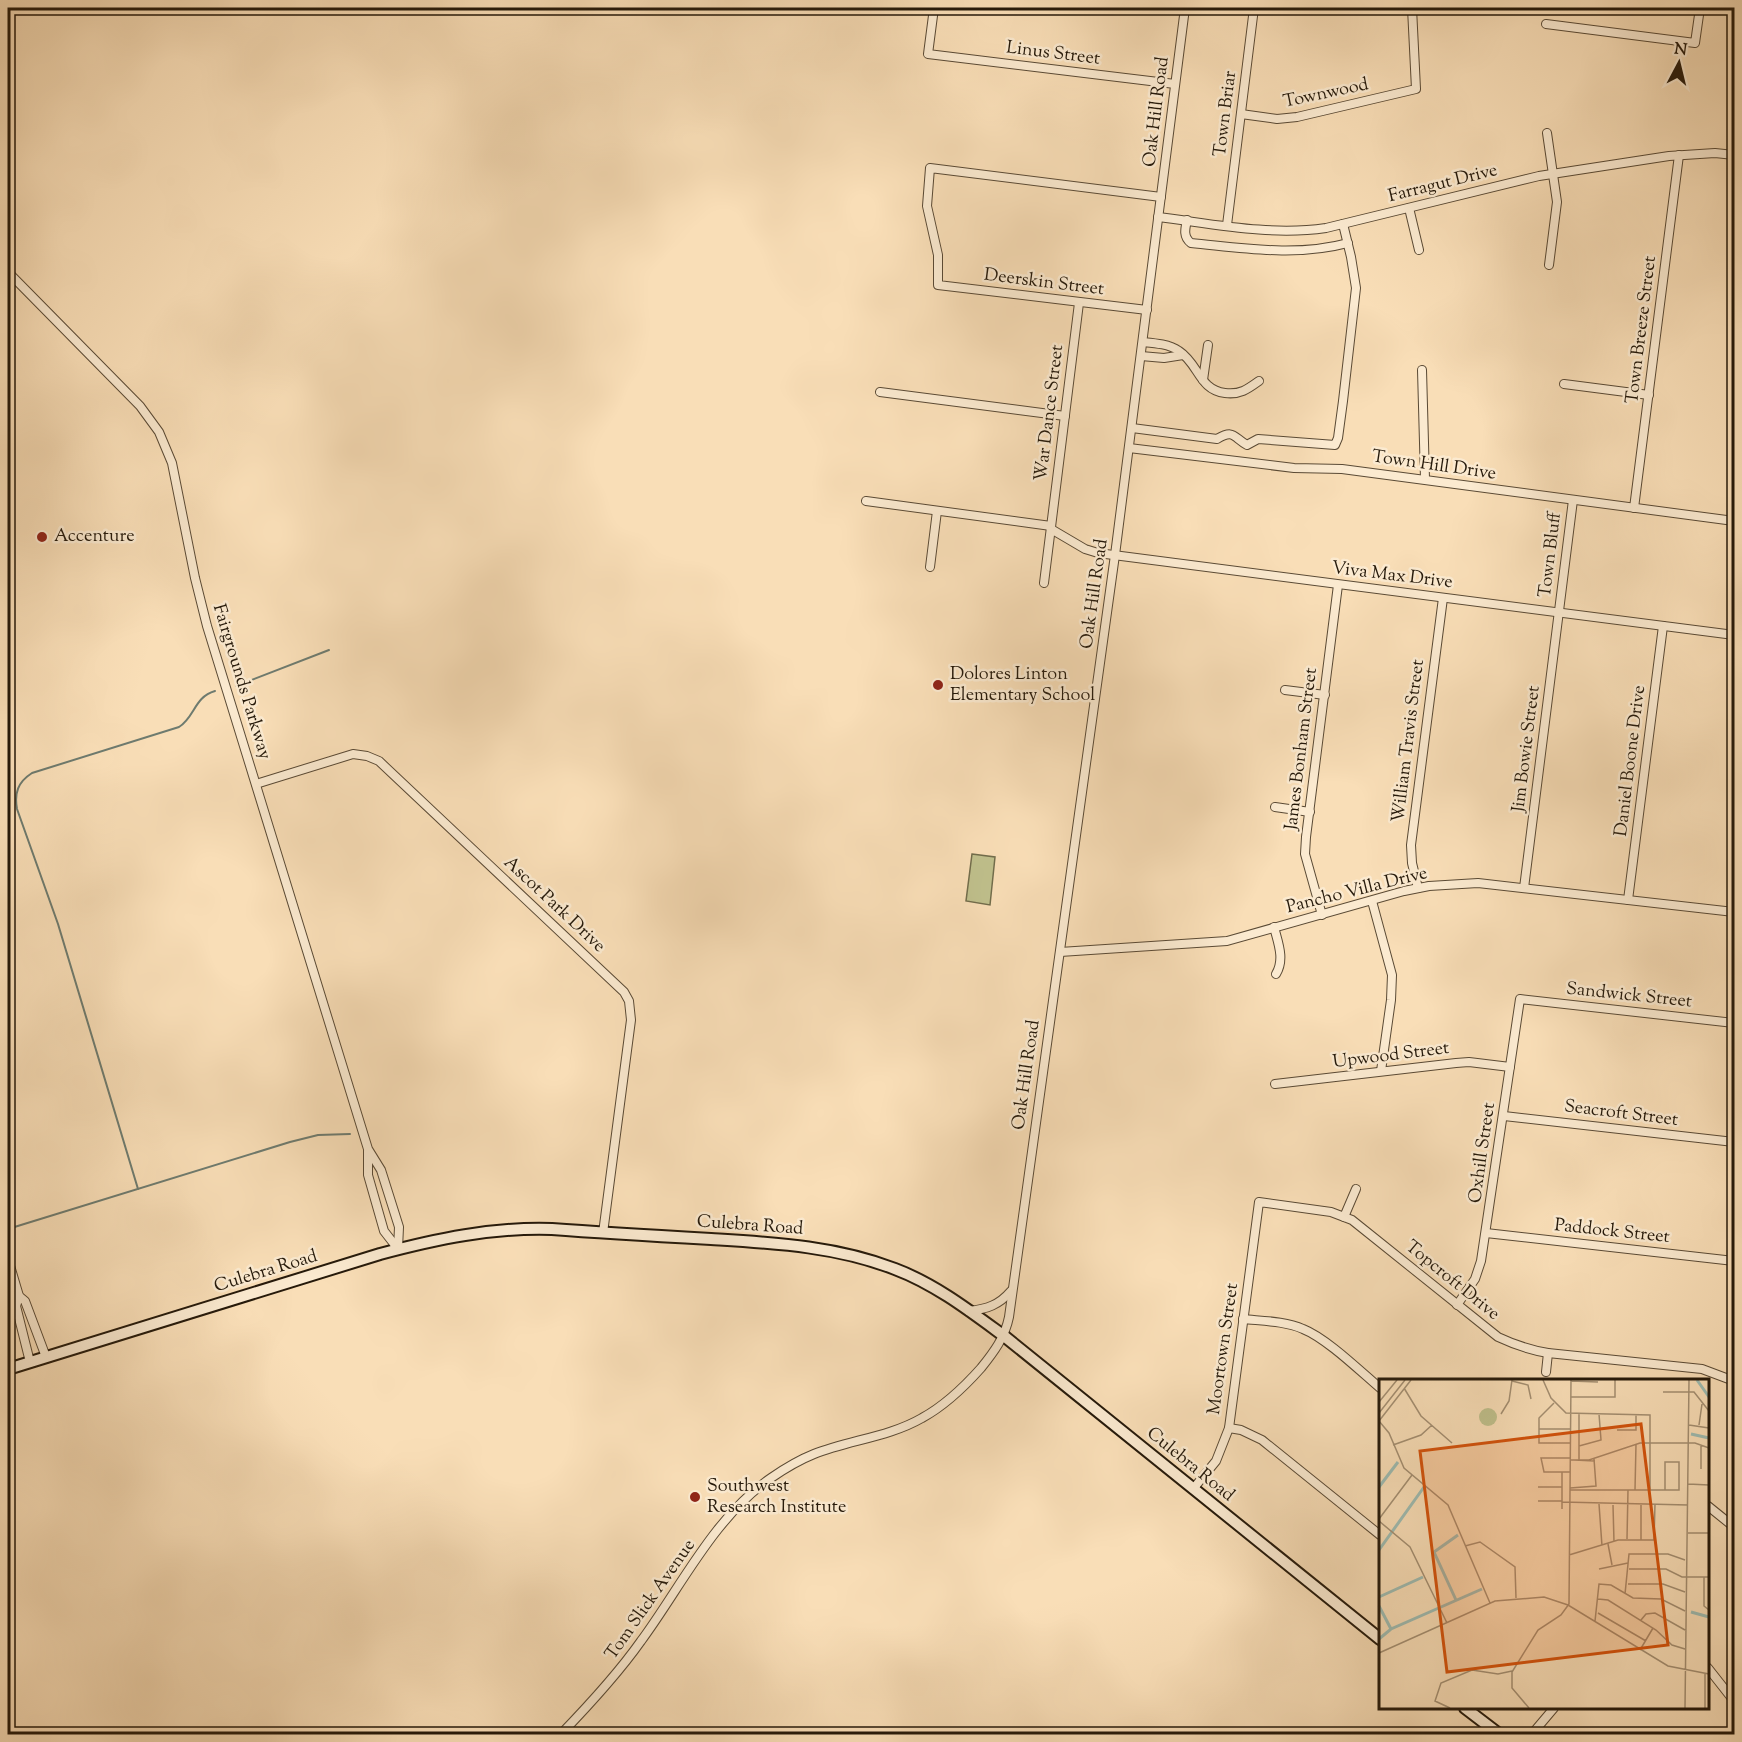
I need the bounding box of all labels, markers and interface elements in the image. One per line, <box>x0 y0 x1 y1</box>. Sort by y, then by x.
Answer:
north arrow <box>1649 33 1709 93</box>
street label: Linus Street <box>1005 35 1101 73</box>
text: N <box>1673 38 1688 63</box>
street label: Oak Hill Road <box>1137 55 1177 169</box>
street label: Town Briar <box>1208 69 1244 158</box>
street label: Townwood <box>1281 72 1371 116</box>
street label: Farragut Drive <box>1386 158 1500 210</box>
street label: Town Breeze Street <box>1620 255 1664 405</box>
street label: Deerskin Street <box>982 263 1106 303</box>
street label: War Dance Street <box>1029 343 1071 483</box>
street label: Town Hill Drive <box>1370 444 1498 488</box>
street label: Town Bluff <box>1533 510 1569 599</box>
place label: Accenture <box>54 524 135 550</box>
marker: Accenture <box>35 530 49 544</box>
street label: Oak Hill Road <box>1074 537 1116 651</box>
street label: Viva Max Drive <box>1330 556 1454 596</box>
street label: Fairgrounds Parkway <box>205 601 277 763</box>
street label: William Travis Street <box>1386 658 1432 824</box>
place label: Dolores Linton Elementary School <box>950 662 1095 709</box>
street label: James Bonham Street <box>1279 666 1325 833</box>
marker: Dolores Linton Elementary School <box>931 678 945 692</box>
street label: Jim Bowie Street <box>1506 684 1548 815</box>
street label: Daniel Boone Drive <box>1609 684 1653 838</box>
street label: Ascot Park Drive <box>497 851 611 959</box>
street label: Pancho Villa Drive <box>1284 861 1430 921</box>
street label: Sandwick Street <box>1565 976 1693 1016</box>
street label: Oak Hill Road <box>1006 1018 1048 1132</box>
street label: Upwood Street <box>1331 1036 1451 1076</box>
street label: Seacroft Street <box>1563 1094 1679 1134</box>
street label: Oxhill Street <box>1463 1101 1503 1205</box>
street label: Culebra Road <box>696 1209 804 1243</box>
street label: Paddock Street <box>1553 1213 1671 1251</box>
street label: Topcroft Drive <box>1399 1235 1505 1327</box>
street label: Culebra Road <box>211 1244 321 1300</box>
street label: Moortown Street <box>1202 1282 1246 1416</box>
inset map <box>1379 1379 1709 1709</box>
street label: Culebra Road <box>1140 1421 1240 1509</box>
place label: Southwest Research Institute <box>707 1474 846 1521</box>
marker: Southwest Research Institute <box>688 1490 702 1504</box>
street label: Tom Slick Avenue <box>600 1534 702 1666</box>

